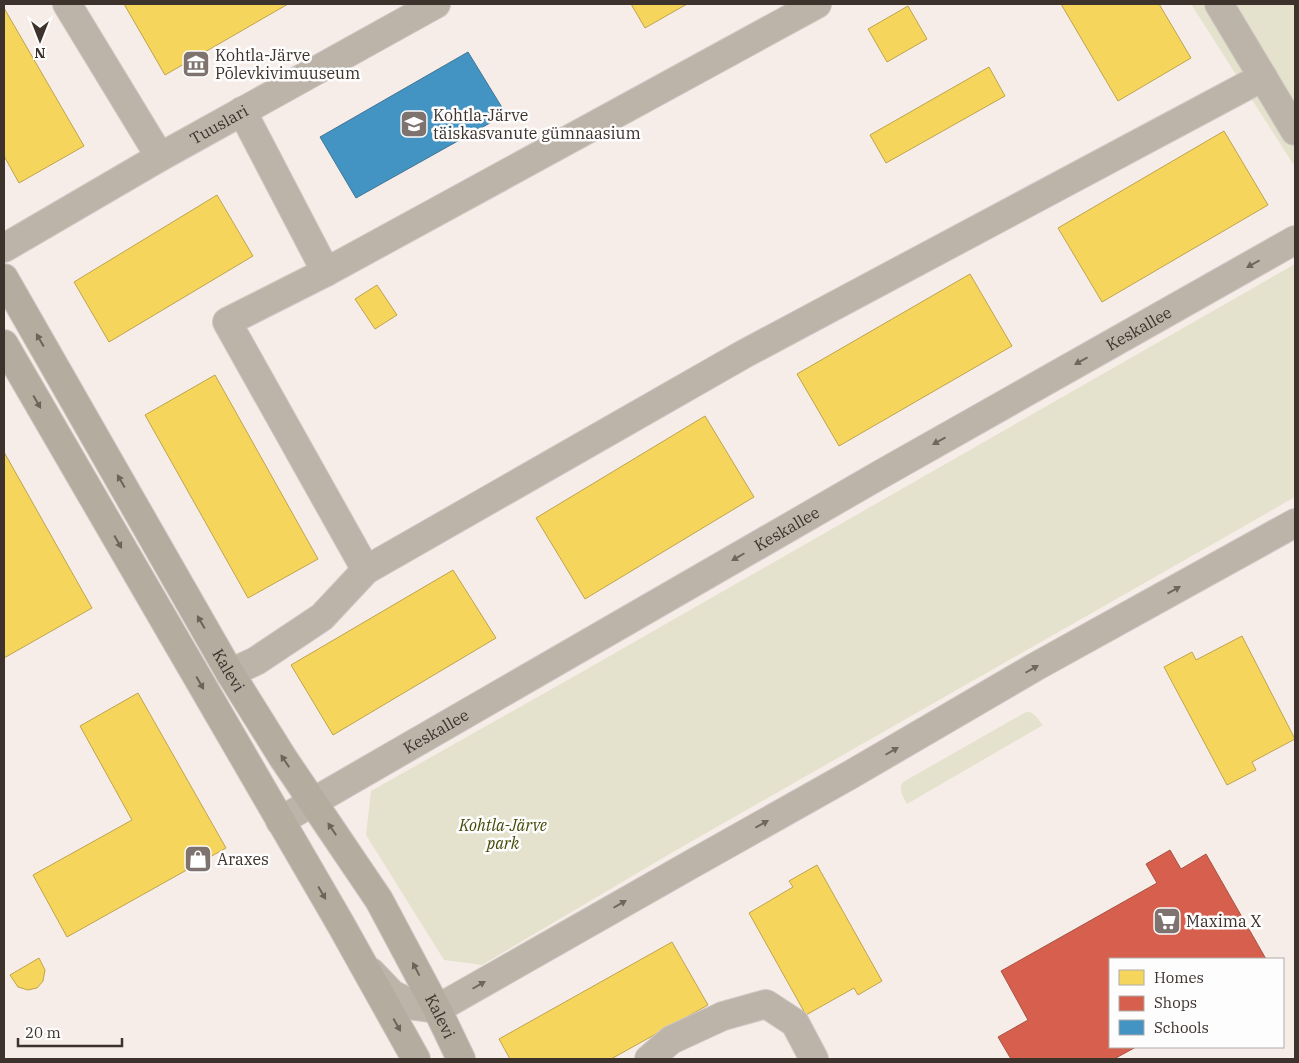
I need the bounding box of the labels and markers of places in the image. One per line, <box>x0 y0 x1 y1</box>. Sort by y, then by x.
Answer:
place label: Kohtla-Järve Põlevkivimuuseum <box>215 45 360 83</box>
museum icon: Kohtla-Järve Põlevkivimuuseum <box>181 49 211 79</box>
place label: Kohtla-Järve täiskasvanute gümnaasium <box>433 105 641 143</box>
school or university icon: Kohtla-Järve täiskasvanute gümnaasium <box>399 109 429 139</box>
shop icon: Araxes <box>183 844 213 874</box>
place label: Araxes <box>217 849 269 869</box>
supermarket icon: Maxima X <box>1152 906 1182 936</box>
place label: Maxima X <box>1186 911 1261 931</box>

